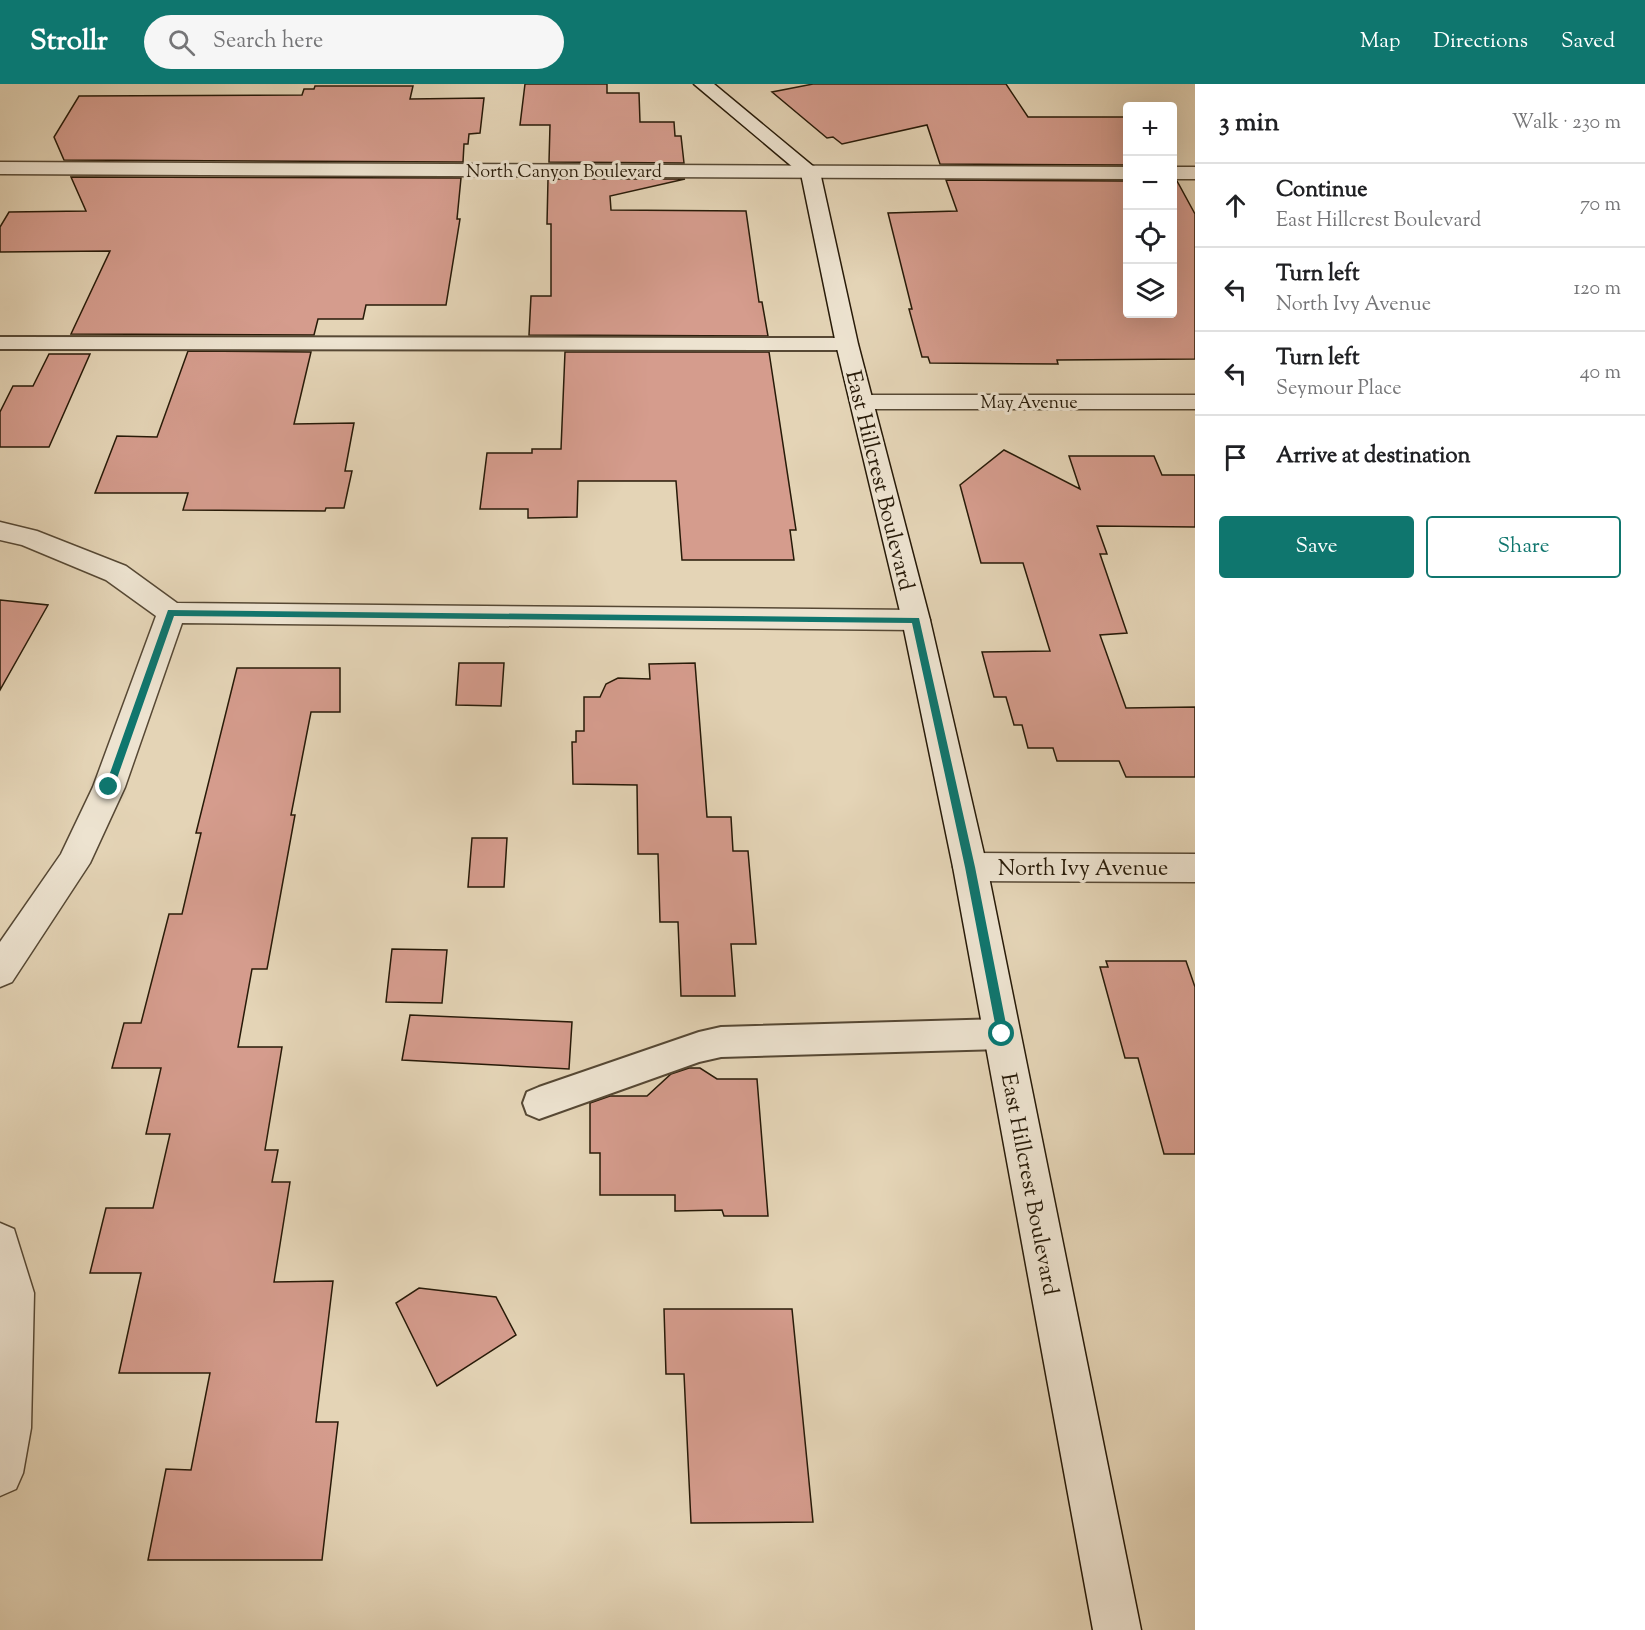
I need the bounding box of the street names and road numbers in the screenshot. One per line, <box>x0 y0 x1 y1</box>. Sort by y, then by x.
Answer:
street label: North Canyon Boulevard <box>466 160 662 186</box>
street label: East Hillcrest Boulevard <box>835 367 921 594</box>
street label: May Avenue <box>980 391 1078 417</box>
street label: North Ivy Avenue <box>998 854 1168 886</box>
street label: East Hillcrest Boulevard <box>991 1071 1065 1298</box>

